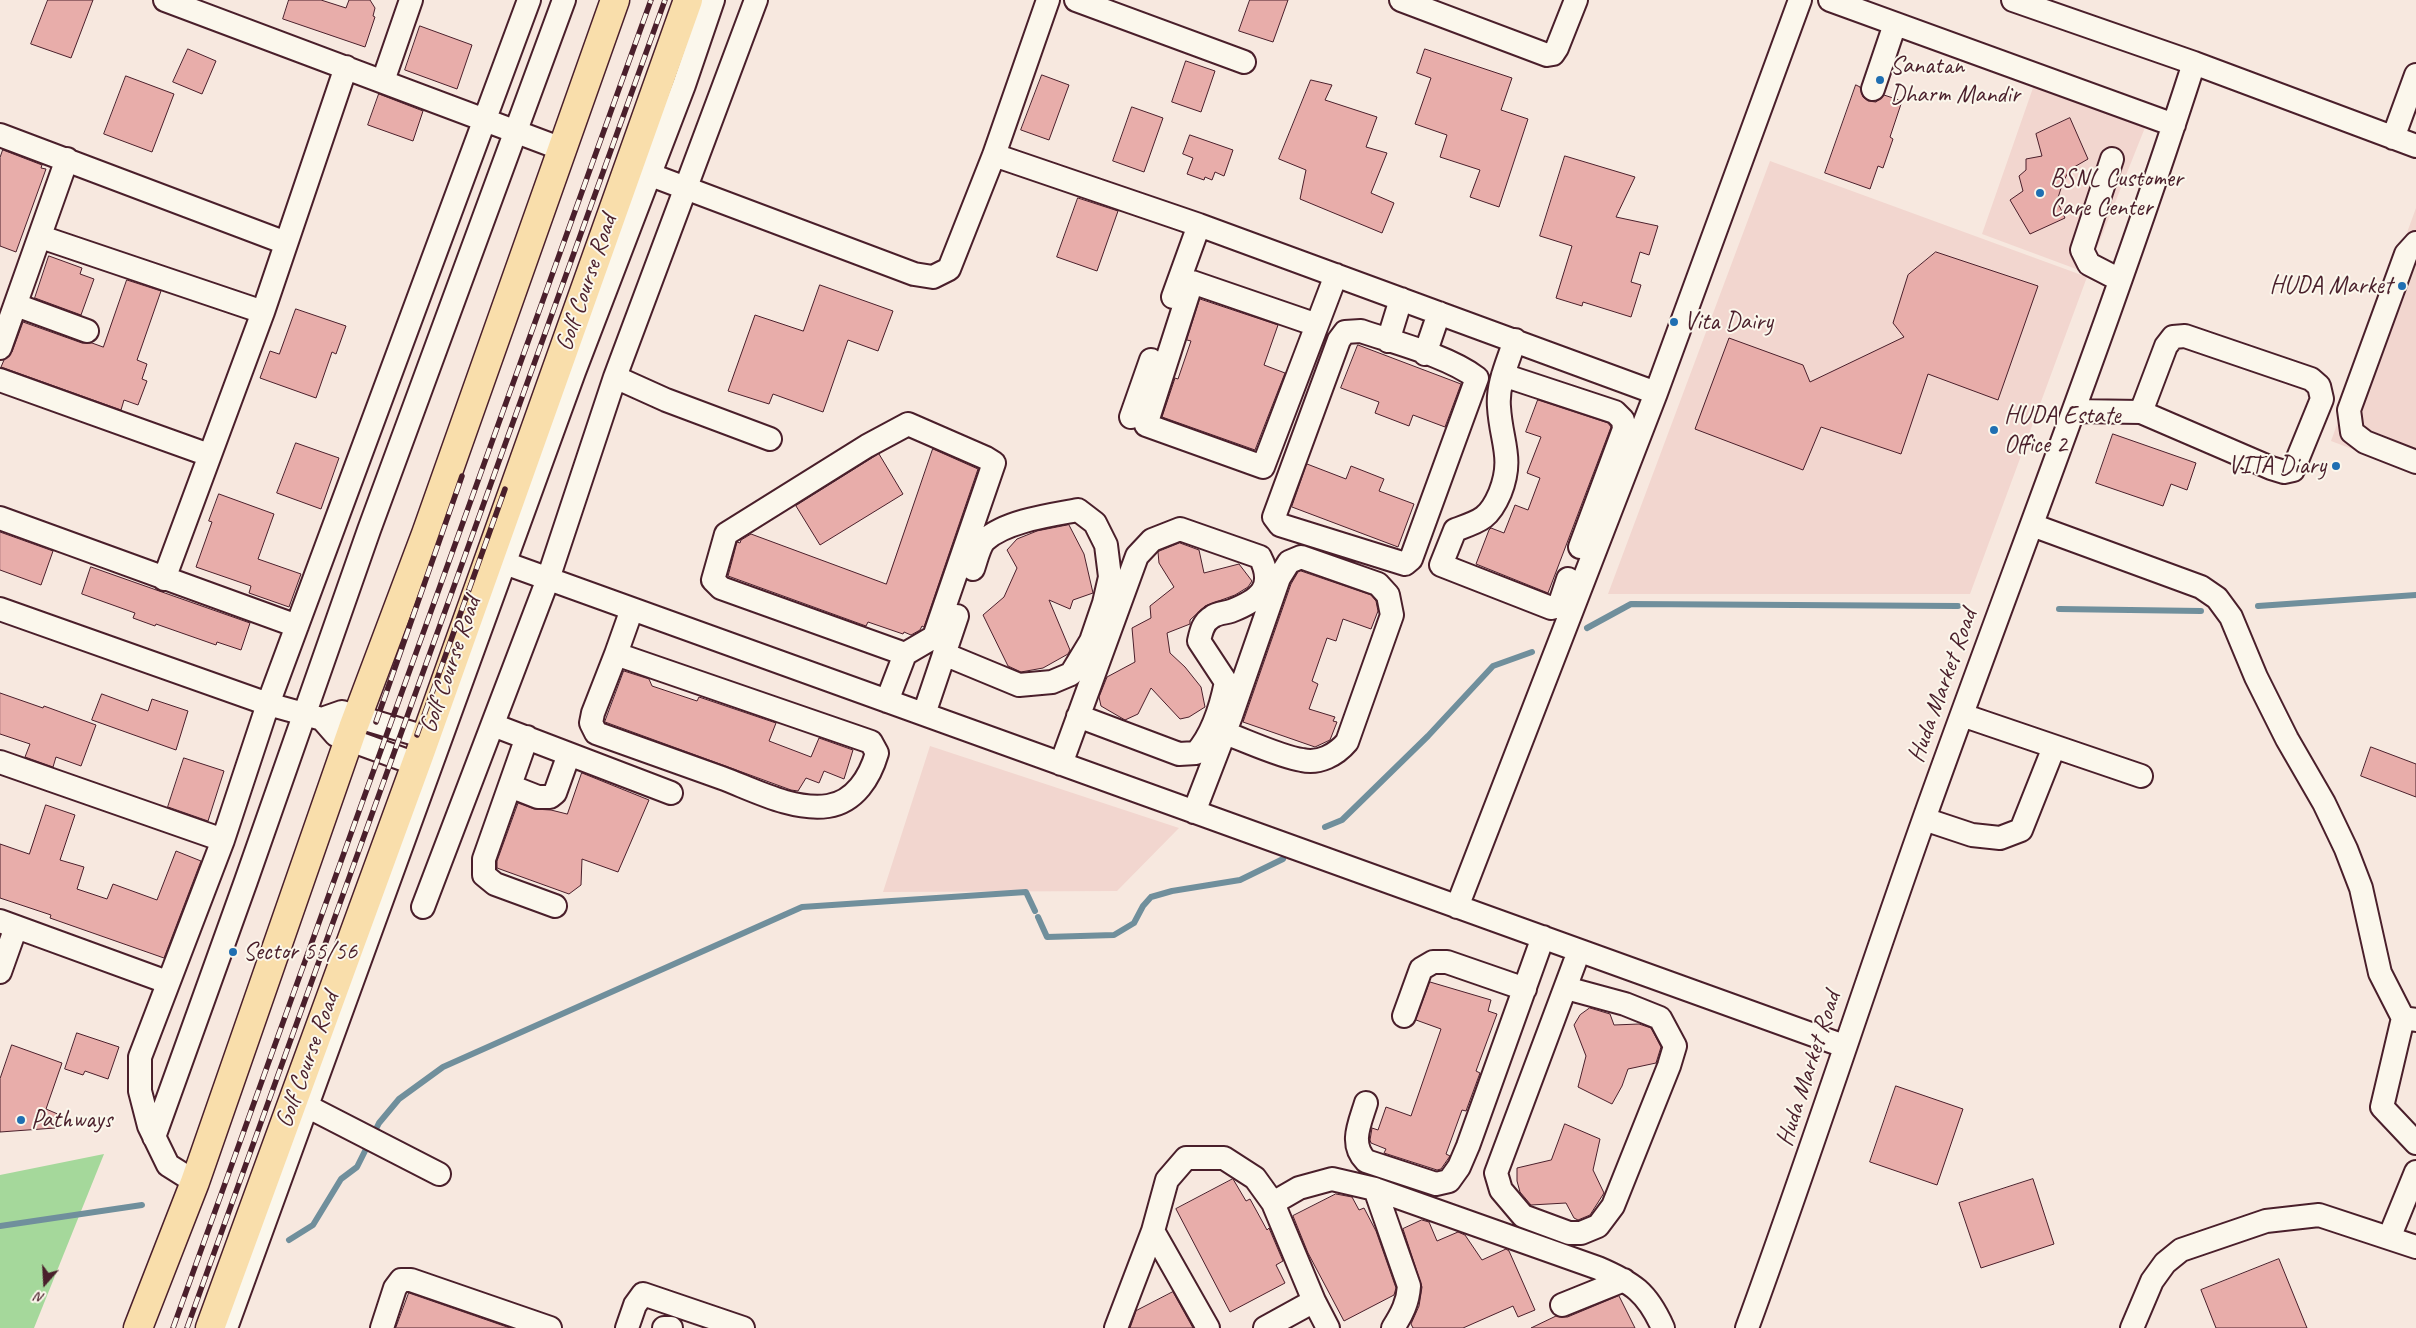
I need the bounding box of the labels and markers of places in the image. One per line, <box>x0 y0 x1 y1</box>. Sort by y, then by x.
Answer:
place label: Sanatan Dharm Mandir <box>1890 51 2020 110</box>
marker: Sanatan Dharm Mandir <box>1874 74 1886 86</box>
place label: BSNL Customer Care Center <box>2050 164 2183 223</box>
marker: BSNL Customer Care Center <box>2034 187 2046 199</box>
place label: HUDA Market <box>2270 271 2392 301</box>
marker: HUDA Market <box>2396 280 2408 292</box>
place label: Vita Dairy <box>1684 307 1773 337</box>
marker: Vita Dairy <box>1668 316 1680 328</box>
place label: HUDA Estate Office 2 <box>2004 401 2120 460</box>
marker: HUDA Estate Office 2 <box>1988 424 2000 436</box>
place label: VITA Diary <box>2228 451 2326 481</box>
marker: VITA Diary <box>2330 460 2342 472</box>
place label: Sector 55/56 <box>243 937 357 967</box>
marker: Sector 55/56 <box>227 946 239 958</box>
place label: Pathways <box>31 1105 112 1135</box>
marker: Pathways <box>15 1114 27 1126</box>

